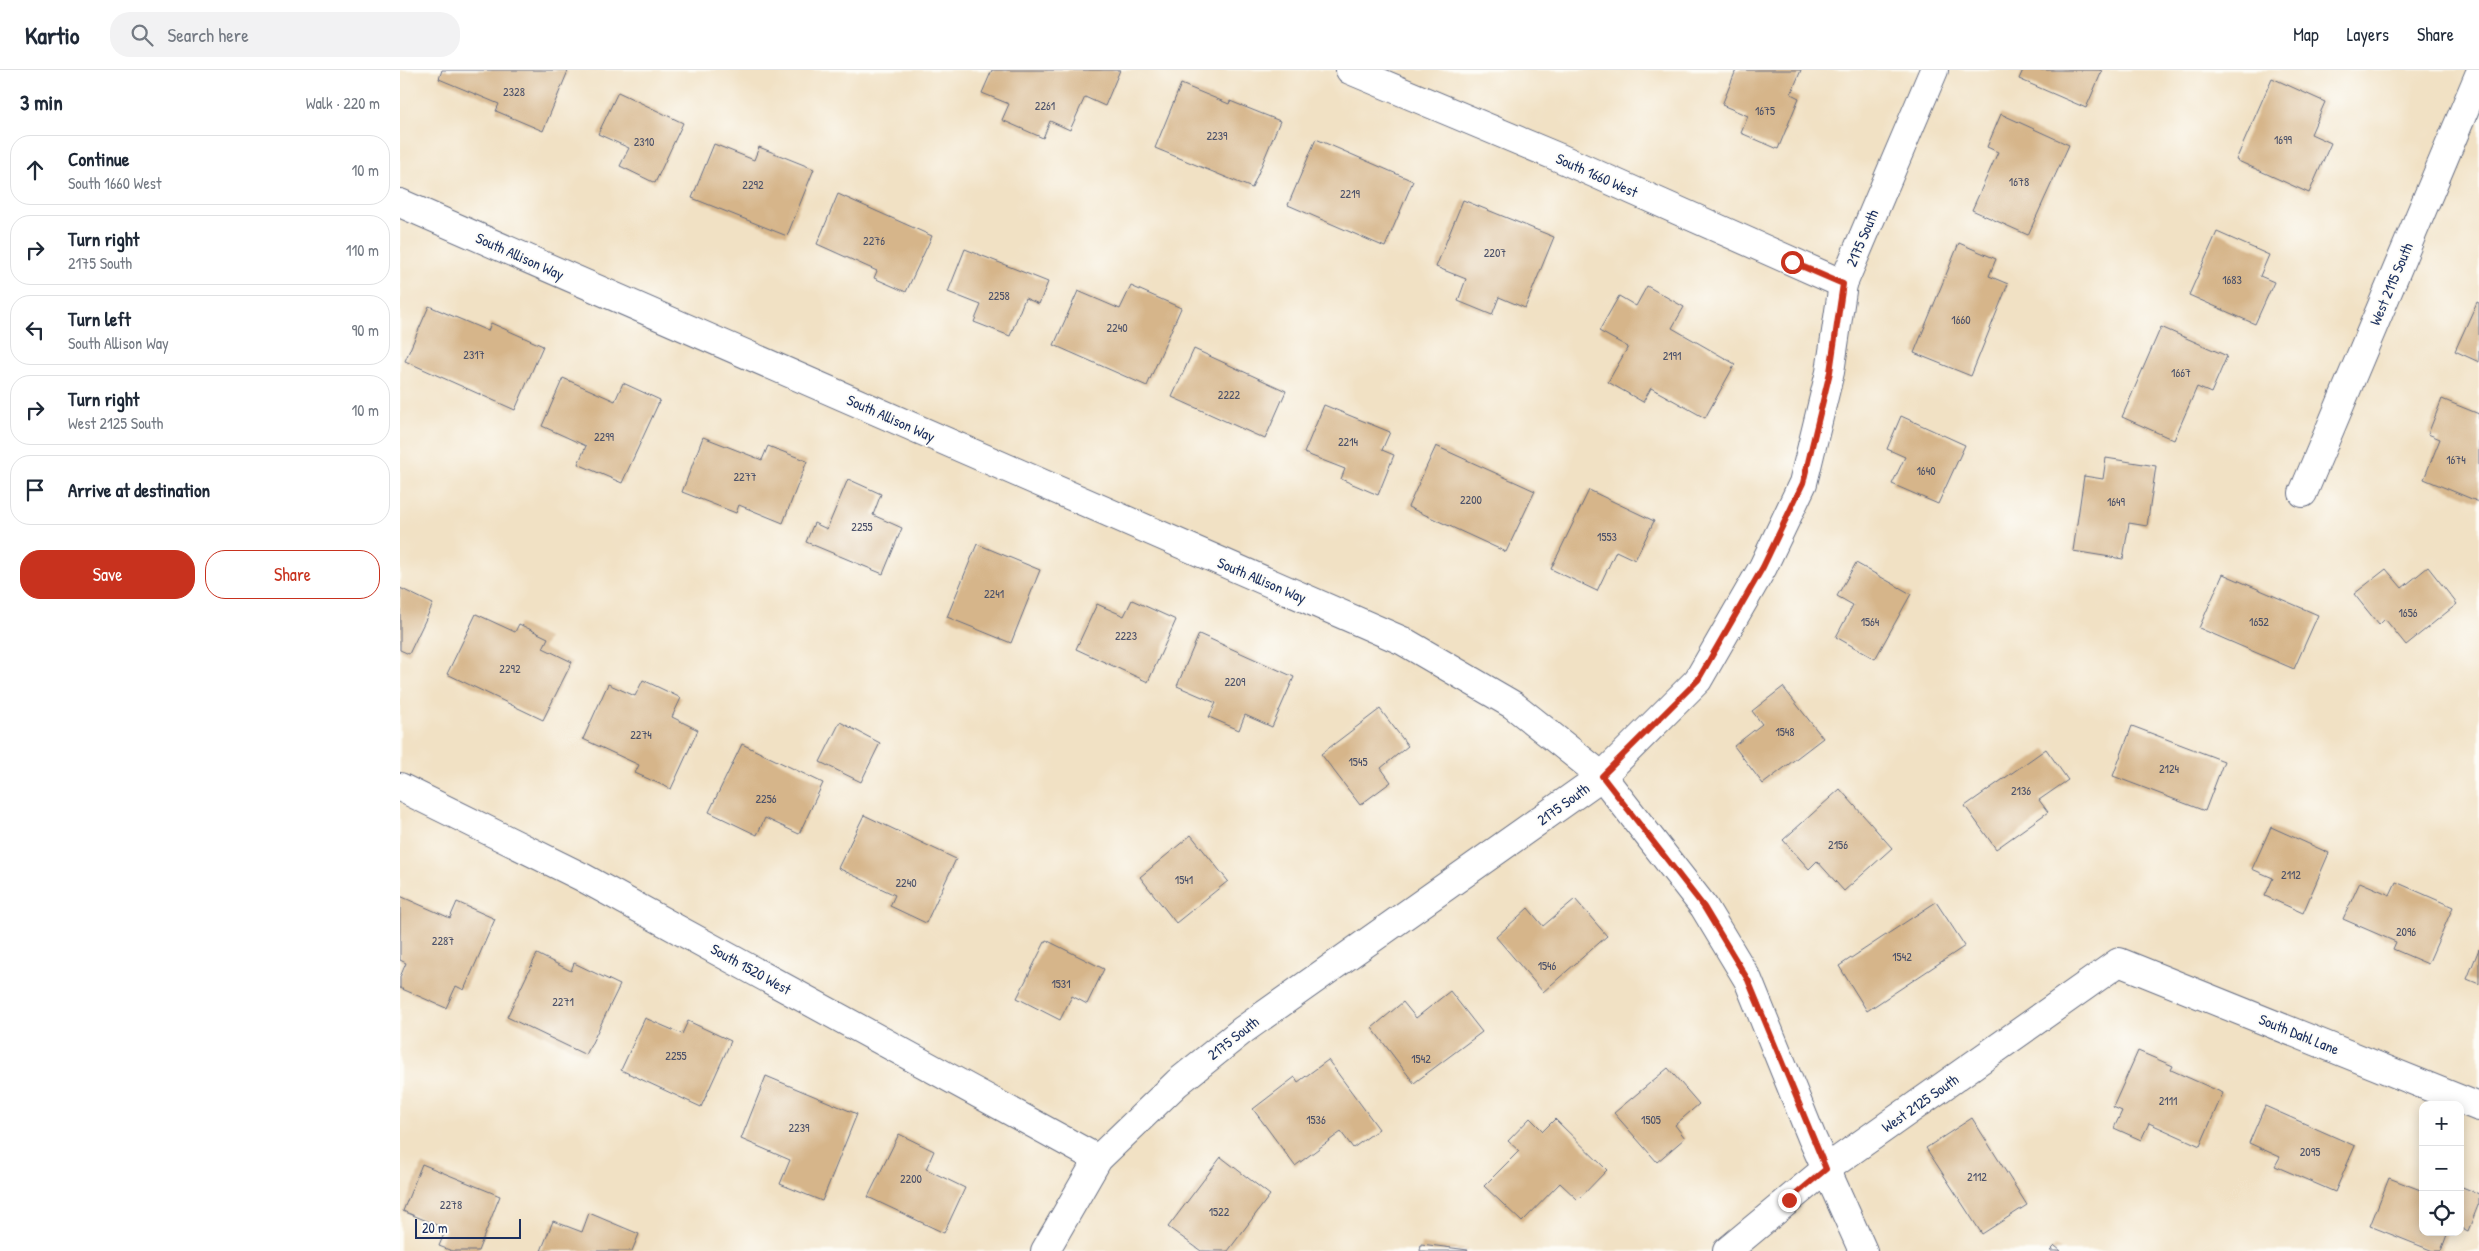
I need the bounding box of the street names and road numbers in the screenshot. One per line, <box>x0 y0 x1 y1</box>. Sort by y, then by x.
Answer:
street label: South 1660 West <box>1553 148 1642 203</box>
street label: 2175 South <box>1841 206 1883 270</box>
street label: South Allison Way <box>473 227 567 285</box>
street label: West 2115 South <box>2364 240 2418 328</box>
street label: South Allison Way <box>844 389 938 447</box>
street label: South Allison Way <box>1214 552 1310 608</box>
street label: 2175 South <box>1533 778 1593 830</box>
street label: South 1520 West <box>707 938 796 1000</box>
street label: South Dahl Lane <box>2256 1008 2342 1060</box>
street label: 2175 South <box>1203 1011 1263 1065</box>
street label: West 2125 South <box>1877 1069 1963 1137</box>

